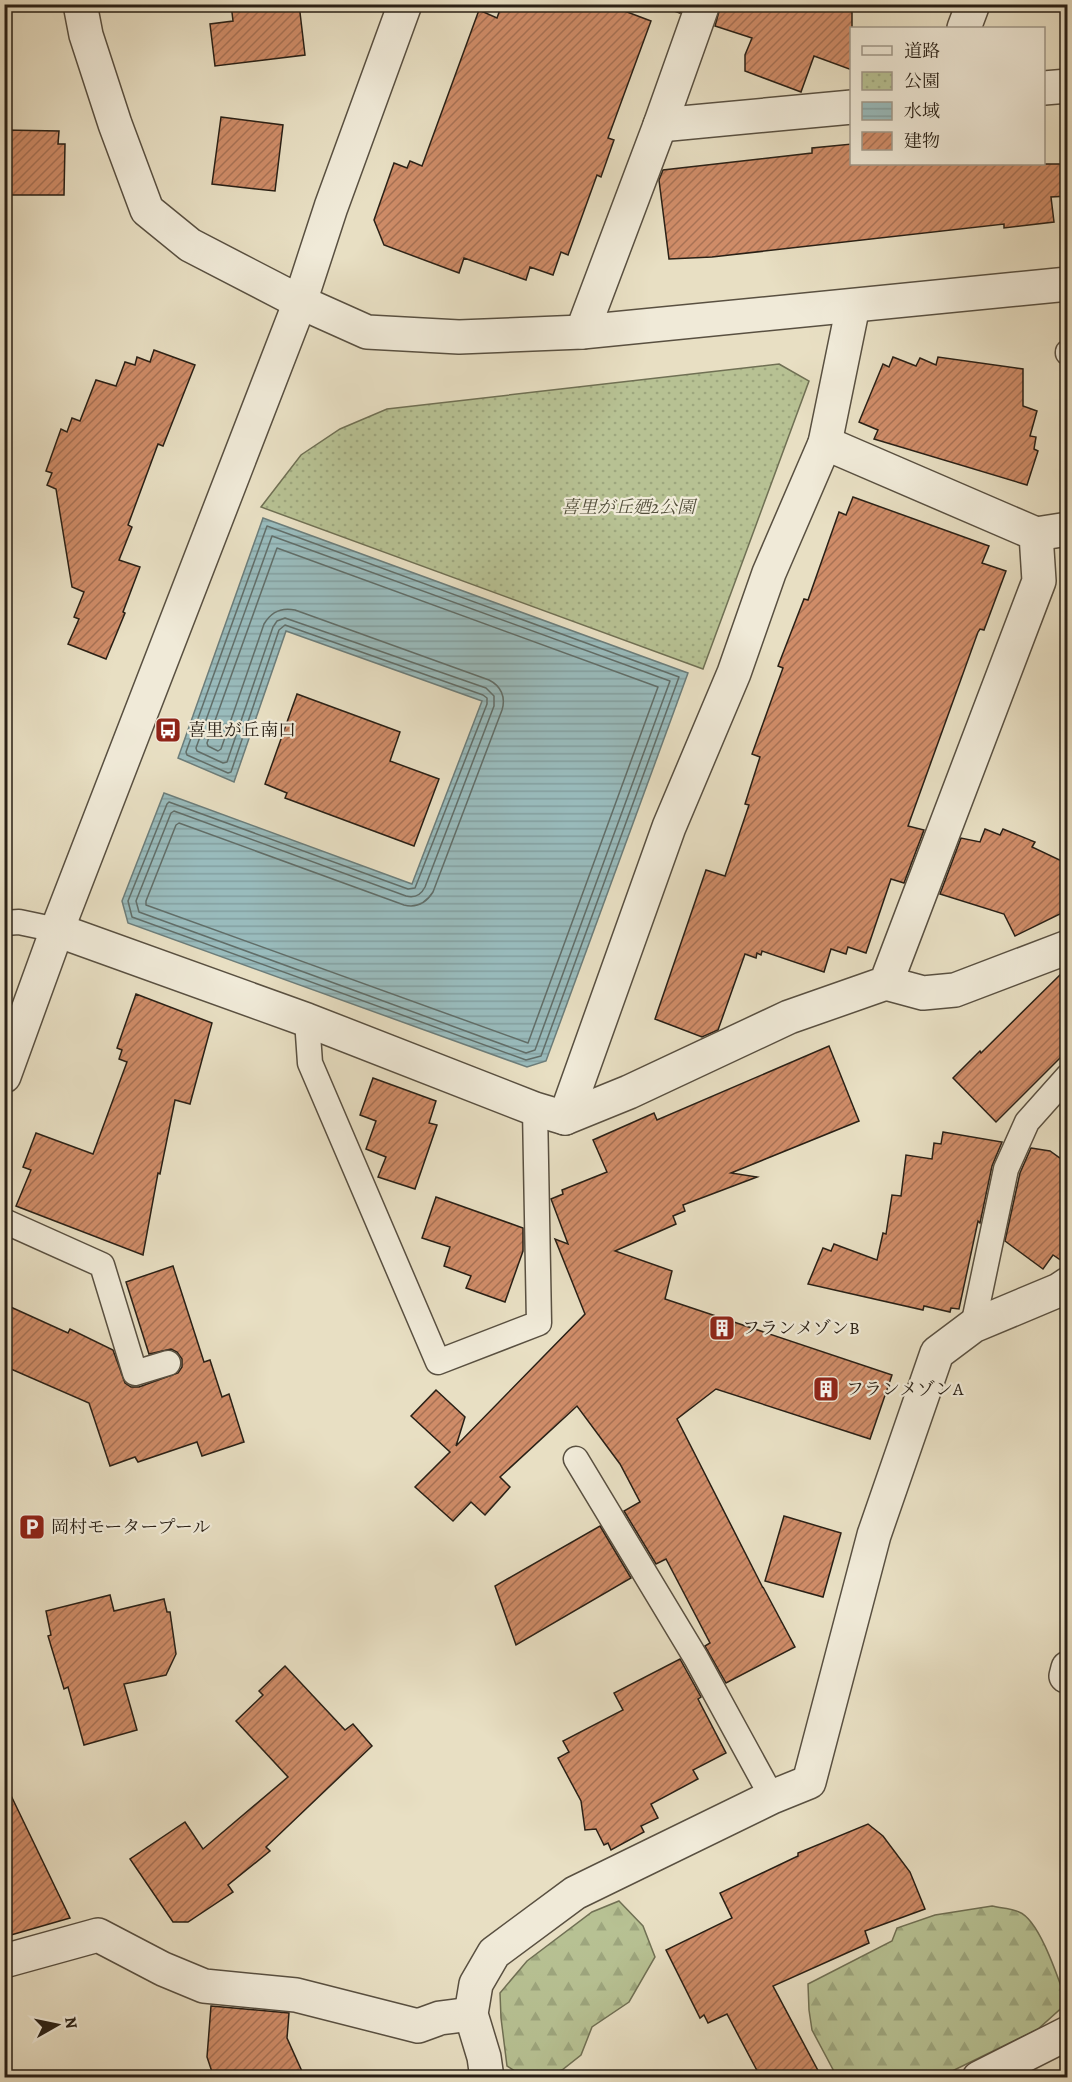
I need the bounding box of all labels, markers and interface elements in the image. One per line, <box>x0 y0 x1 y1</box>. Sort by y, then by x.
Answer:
legend <box>850 27 1045 165</box>
text: 道路 <box>904 39 940 63</box>
text: 公園 <box>904 69 940 93</box>
text: 水域 <box>904 99 940 123</box>
text: 建物 <box>904 129 940 153</box>
park label: 喜里が丘廼2公園 <box>561 495 698 519</box>
bus stop icon: 喜里が丘南口 <box>153 715 183 745</box>
place label: 喜里が丘南口 <box>188 718 296 742</box>
building icon: フランメゾンB <box>707 1313 737 1343</box>
place label: フランメゾンB <box>742 1316 860 1340</box>
building icon: フランメゾンA <box>811 1374 841 1404</box>
place label: フランメゾンA <box>846 1377 964 1401</box>
parking icon: 岡村モータープール <box>17 1512 47 1542</box>
place label: 岡村モータープール <box>51 1515 210 1539</box>
north arrow <box>27 1995 87 2055</box>
text: N <box>59 2015 83 2031</box>

